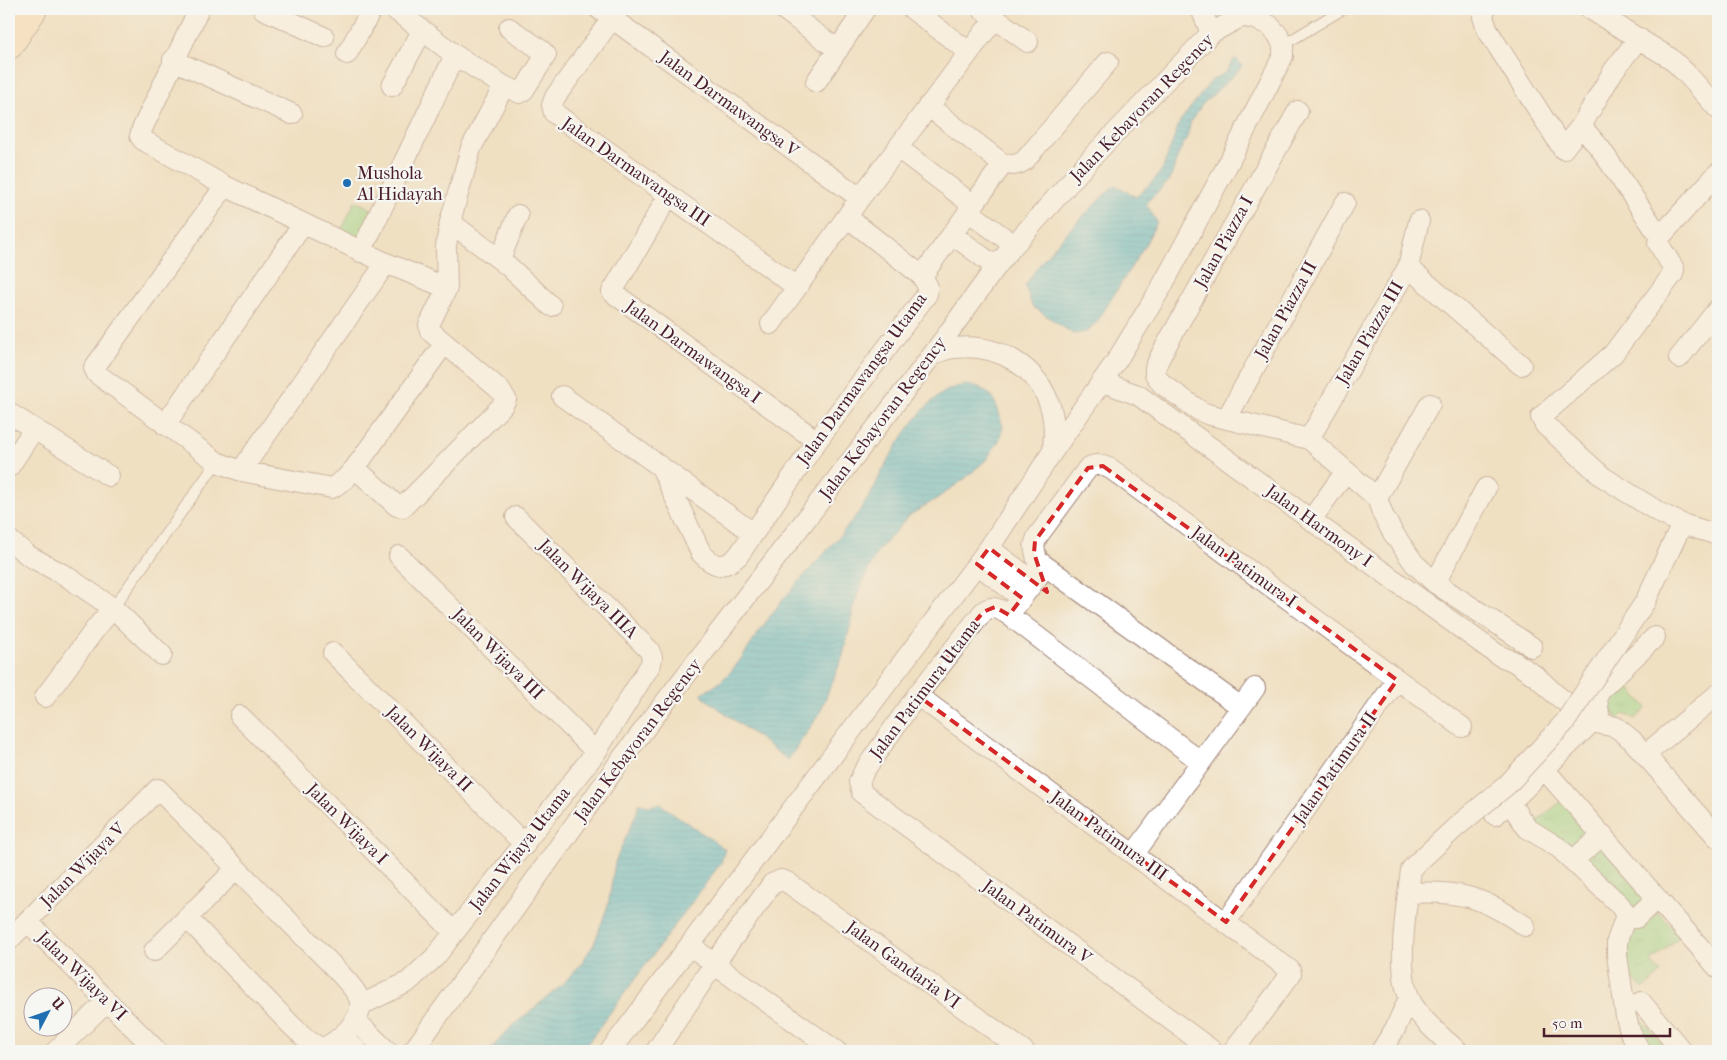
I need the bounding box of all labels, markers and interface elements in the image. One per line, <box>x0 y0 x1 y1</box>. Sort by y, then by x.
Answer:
street label: Jalan Kebayoran Regency <box>1064 28 1219 188</box>
street label: Jalan Darmawangsa V <box>654 45 804 162</box>
street label: Jalan Darmawangsa III <box>556 112 714 231</box>
place label: Mushola Al Hidayah <box>356 163 443 205</box>
marker: Mushola Al Hidayah <box>341 177 353 189</box>
street label: Jalan Piazza I <box>1189 192 1258 293</box>
street label: Jalan Piazza II <box>1249 257 1322 364</box>
street label: Jalan Piazza III <box>1331 278 1408 390</box>
street label: Jalan Darmawangsa Utama <box>791 288 932 471</box>
street label: Jalan Darmawangsa I <box>620 295 765 408</box>
street label: Jalan Kebayoran Regency <box>814 331 952 505</box>
street label: Jalan Harmony I <box>1260 479 1376 572</box>
street label: Jalan Patimura I <box>1186 521 1301 612</box>
street label: Jalan Wijaya IIIA <box>532 533 642 643</box>
street label: Jalan Wijaya III <box>447 603 548 704</box>
street label: Jalan Patimura Utama <box>864 614 985 765</box>
street label: Jalan Kebayoran Regency <box>569 653 707 827</box>
street label: Jalan Wijaya II <box>380 700 477 797</box>
street label: Jalan Patimura II <box>1287 708 1381 830</box>
street label: Jalan Wijaya I <box>301 778 392 869</box>
street label: Jalan Wijaya Utama <box>464 782 575 917</box>
street label: Jalan Patimura III <box>1045 785 1171 885</box>
street label: Jalan Wijaya V <box>35 817 131 913</box>
street label: Jalan Patimura V <box>977 874 1097 969</box>
street label: Jalan Gandaria VI <box>840 915 964 1013</box>
street label: Jalan Wijaya VI <box>31 925 131 1025</box>
north arrow <box>22 988 72 1038</box>
text: U <box>47 993 67 1014</box>
scale bar <box>1544 1005 1671 1037</box>
text: 50 m <box>1552 1014 1583 1032</box>

